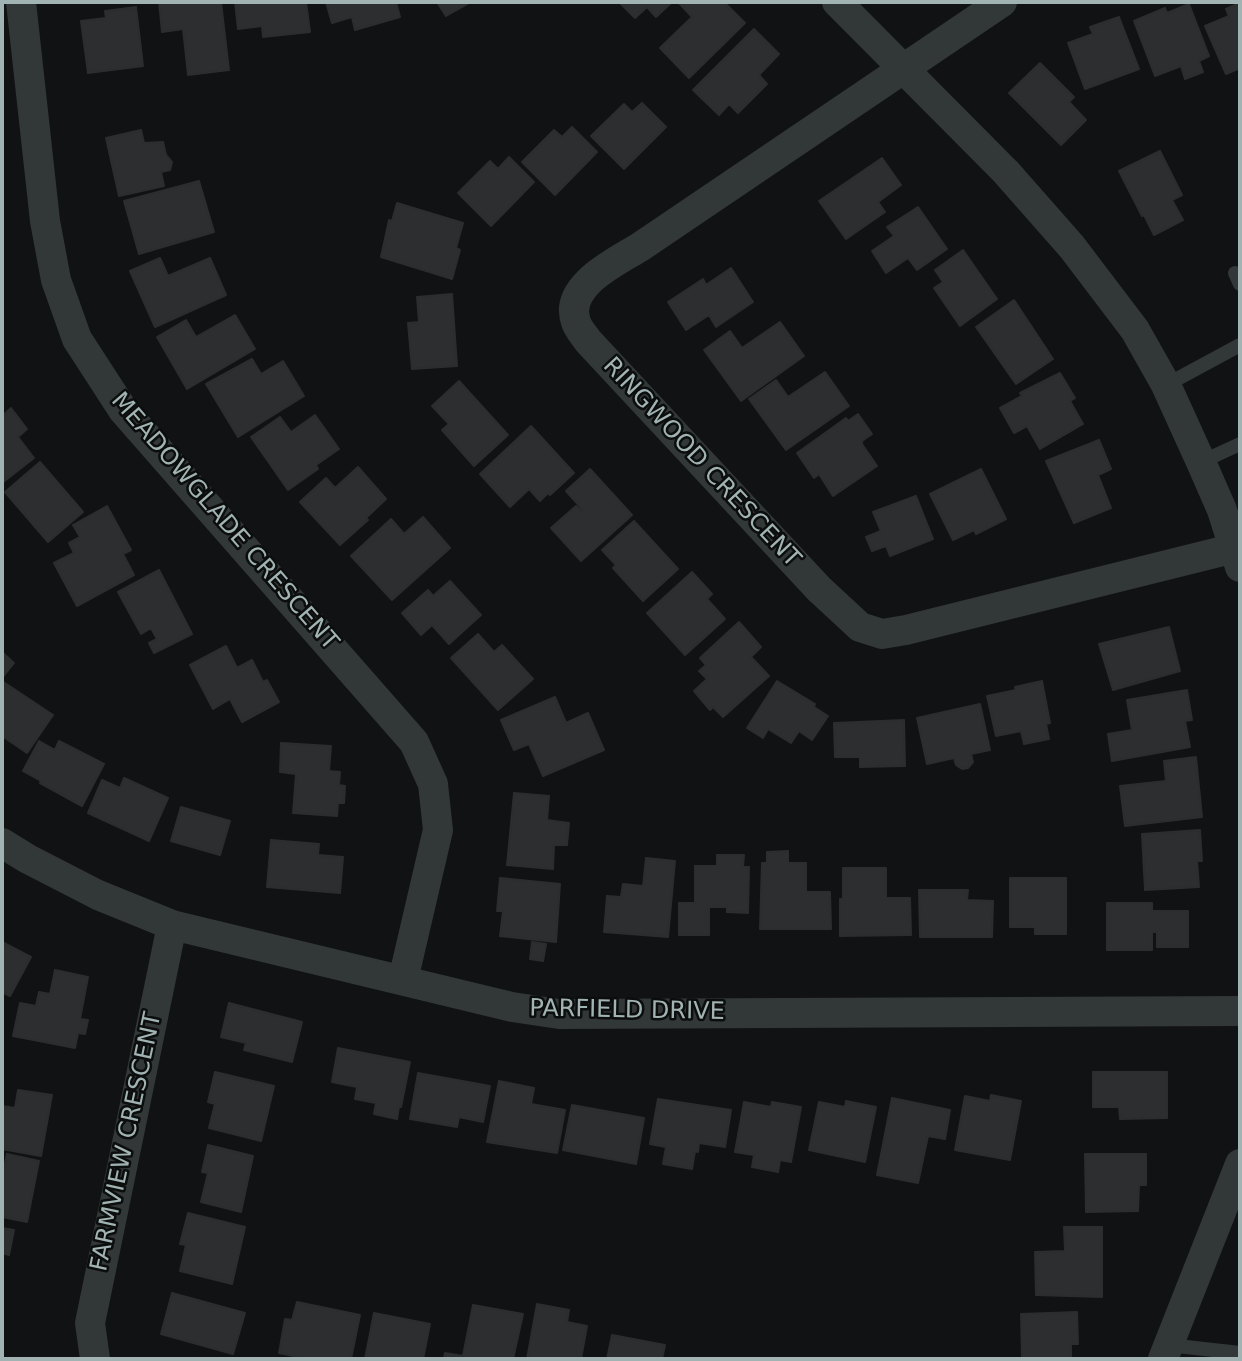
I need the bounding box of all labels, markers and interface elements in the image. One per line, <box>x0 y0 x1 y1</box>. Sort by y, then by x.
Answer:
street label: RINGWOOD CRESCENT <box>596 352 806 574</box>
street label: MEADOWGLADE CRESCENT <box>104 387 344 657</box>
street label: PARFIELD DRIVE <box>529 995 725 1027</box>
street label: FARMVIEW CRESCENT <box>85 1010 169 1274</box>

